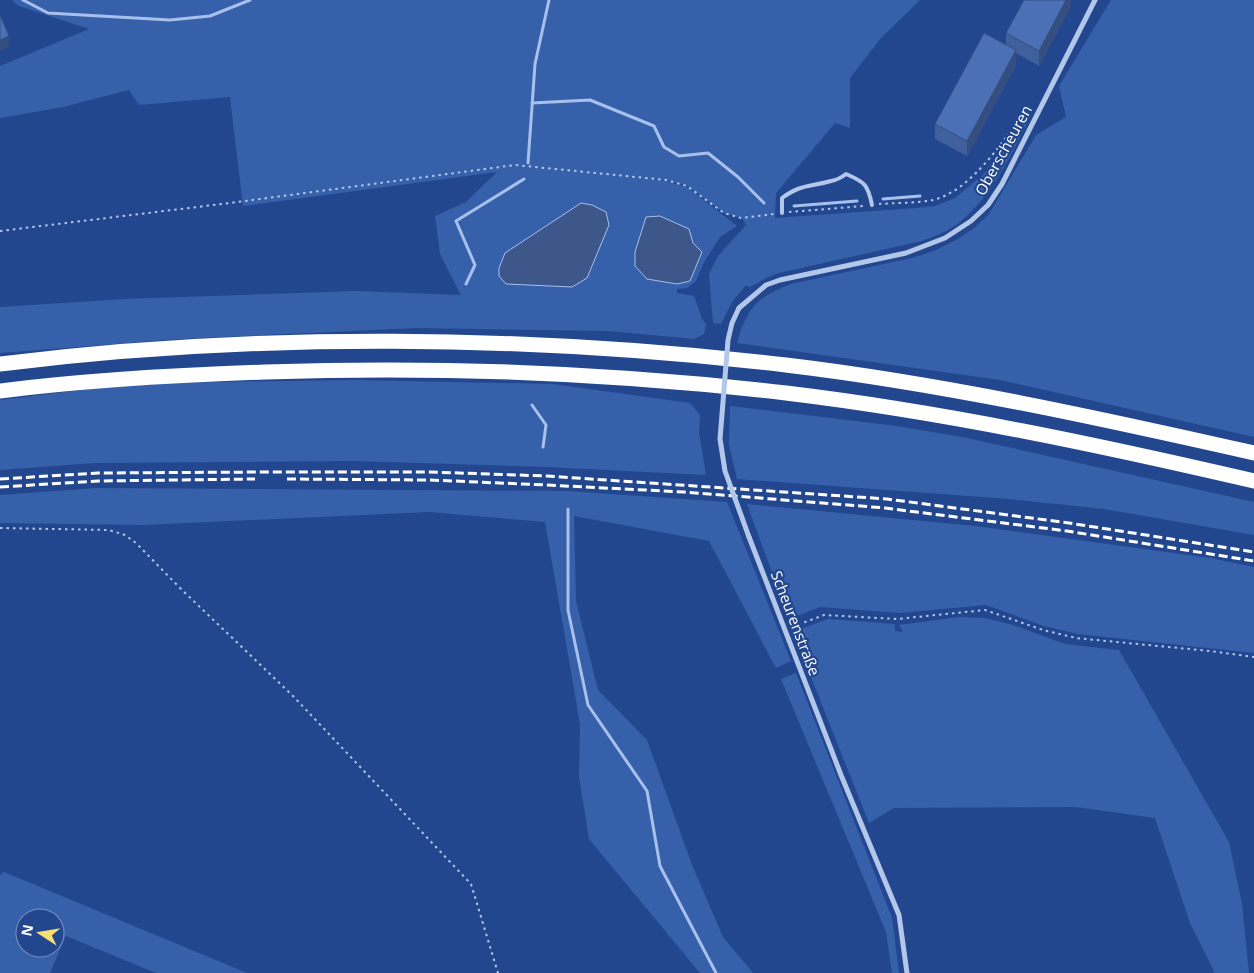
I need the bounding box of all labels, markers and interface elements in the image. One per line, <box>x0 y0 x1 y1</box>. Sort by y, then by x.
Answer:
street label: Oberscheuren <box>970 101 1036 199</box>
street label: Scheurenstraße <box>767 568 825 678</box>
north arrow <box>15 908 65 958</box>
text: N <box>16 923 37 938</box>

